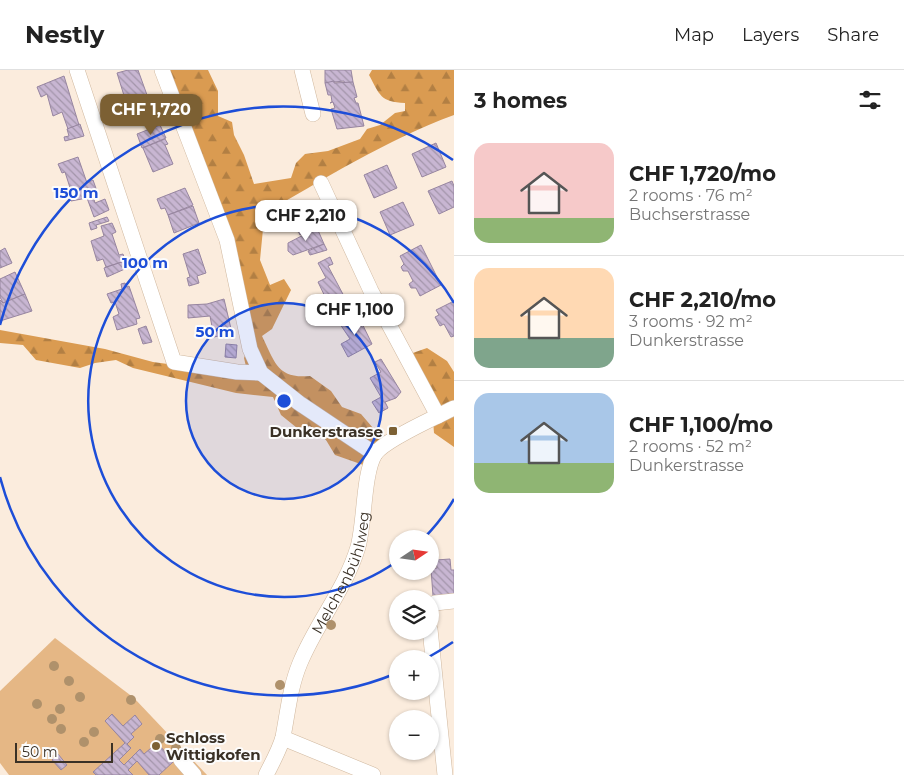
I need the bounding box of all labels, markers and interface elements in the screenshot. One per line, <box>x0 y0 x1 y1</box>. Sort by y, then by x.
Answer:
text: Nestly <box>25 20 104 49</box>
text: Map <box>674 24 714 46</box>
text: Layers <box>742 24 799 46</box>
text: Share <box>827 24 879 46</box>
icon: filters <box>856 86 884 114</box>
text: 3 homes <box>474 88 567 113</box>
pin: CHF 1,720 <box>94 93 208 136</box>
text: CHF 1,720 <box>111 100 191 119</box>
text: CHF 1,720/mo <box>629 161 776 186</box>
icon: home <box>514 163 574 223</box>
text: 150 m <box>54 183 98 202</box>
text: 2 rooms · 76 m² <box>629 186 753 205</box>
pin: CHF 2,210 <box>249 200 363 242</box>
text: Buchserstrasse <box>629 205 750 224</box>
text: CHF 2,210 <box>266 206 346 225</box>
text: 100 m <box>122 253 168 272</box>
text: CHF 2,210/mo <box>629 287 776 312</box>
icon: home <box>514 288 574 348</box>
pin: CHF 1,100 <box>298 294 412 336</box>
text: CHF 1,100 <box>316 300 394 319</box>
text: 3 rooms · 92 m² <box>629 312 753 331</box>
text: 50 m <box>195 322 235 341</box>
text: Dunkerstrasse <box>629 331 744 350</box>
centre of rings <box>275 392 293 410</box>
text: CHF 1,100/mo <box>629 412 773 437</box>
icon: home <box>514 413 574 473</box>
place label: Dunkerstrasse <box>270 422 383 441</box>
marker: Dunkerstrasse <box>387 425 399 437</box>
text: 2 rooms · 52 m² <box>629 437 752 456</box>
text: Dunkerstrasse <box>629 456 744 475</box>
street label: Melchenbühlweg <box>307 510 373 637</box>
north arrow <box>389 530 439 580</box>
map controls <box>389 530 439 760</box>
button: layers <box>389 590 439 640</box>
button: + <box>389 650 439 700</box>
button: − <box>389 710 439 760</box>
place label: Schloss Wittigkofen <box>166 728 261 764</box>
scale bar <box>15 740 112 763</box>
marker: Schloss Wittigkofen <box>150 740 162 752</box>
text: 50 m <box>22 743 58 761</box>

